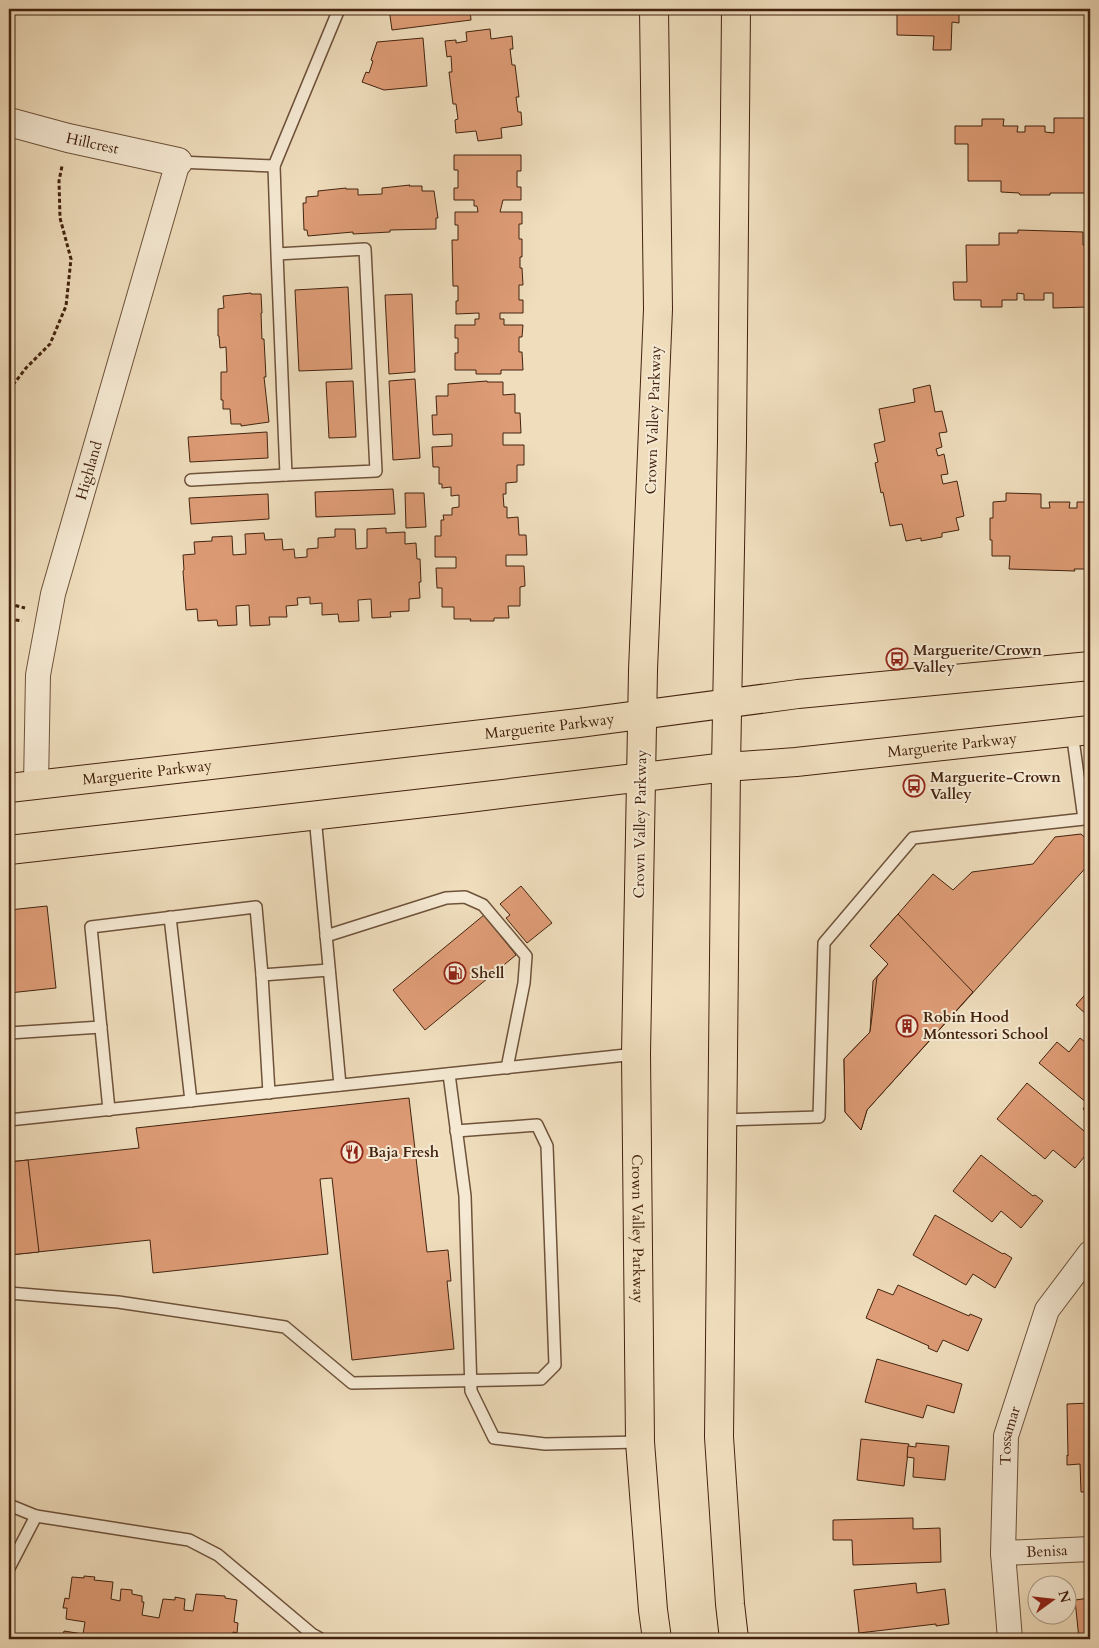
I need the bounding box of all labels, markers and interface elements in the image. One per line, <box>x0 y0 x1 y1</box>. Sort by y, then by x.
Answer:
street label: Hillcrest <box>64 128 121 159</box>
street label: Crown Valley Parkway <box>640 345 666 495</box>
street label: Highland <box>71 439 107 502</box>
place label: Marguerite/Crown Valley <box>913 640 1042 677</box>
bus stop icon: Marguerite/Crown Valley <box>885 647 909 671</box>
street label: Marguerite Parkway <box>484 708 615 744</box>
street label: Marguerite Parkway <box>886 728 1018 762</box>
street label: Crown Valley Parkway <box>629 749 651 899</box>
street label: Marguerite Parkway <box>81 755 213 790</box>
place label: Marguerite-Crown Valley <box>930 767 1061 804</box>
bus stop icon: Marguerite-Crown Valley <box>902 774 926 798</box>
fuel station icon: Shell <box>443 961 467 985</box>
place label: Shell <box>471 963 505 983</box>
place label: Robin Hood Montessori School <box>923 1007 1049 1044</box>
building icon: Robin Hood Montessori School <box>895 1014 919 1038</box>
restaurant icon: Baja Fresh <box>340 1140 364 1164</box>
place label: Baja Fresh <box>368 1142 440 1162</box>
street label: Crown Valley Parkway <box>627 1154 649 1303</box>
street label: Tossamar <box>995 1403 1025 1466</box>
street label: Benisa <box>1026 1540 1069 1562</box>
north arrow <box>1026 1576 1076 1626</box>
text: N <box>1053 1588 1075 1605</box>

